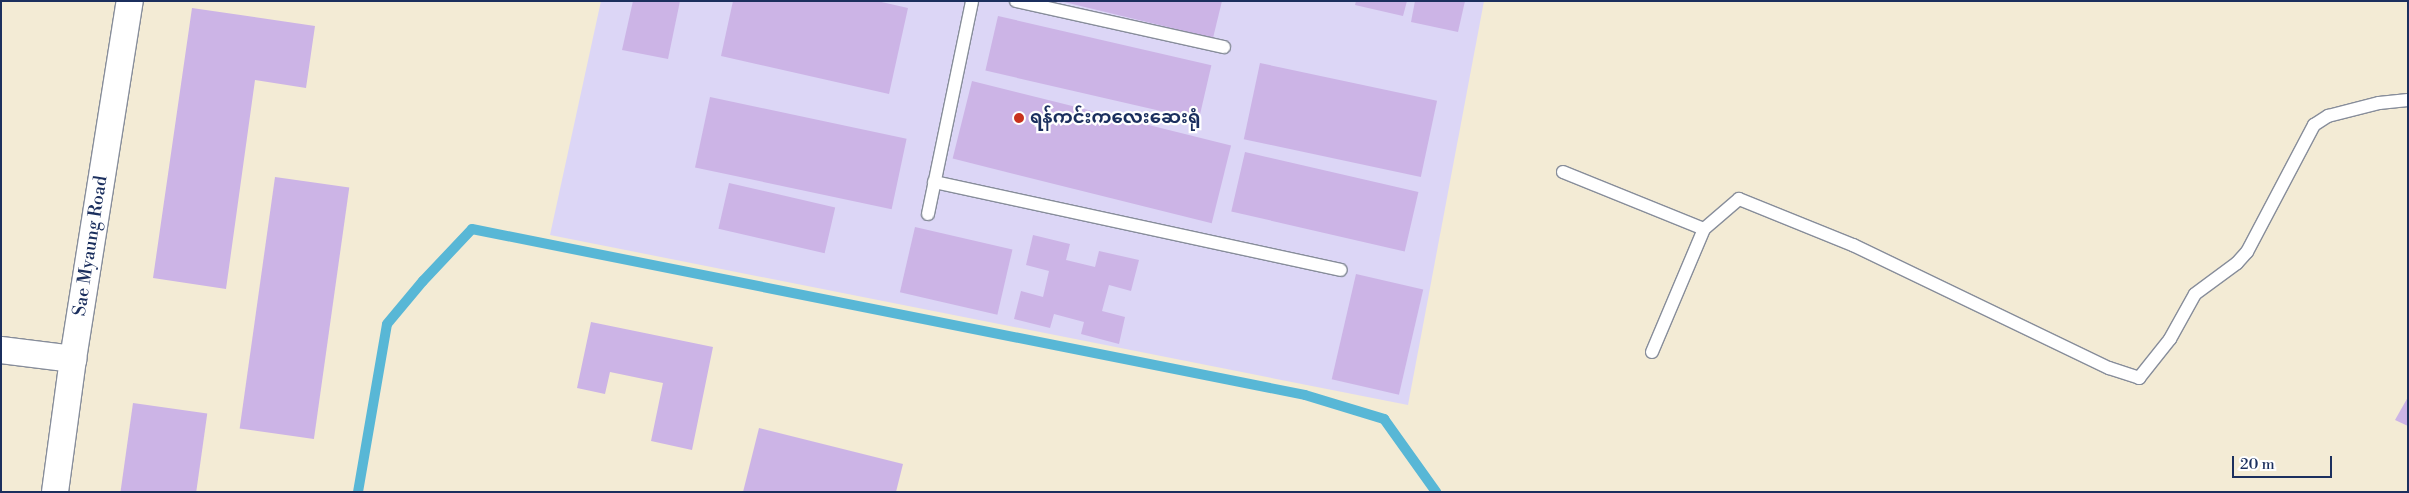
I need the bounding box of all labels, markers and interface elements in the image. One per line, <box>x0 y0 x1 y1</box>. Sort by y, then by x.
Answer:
place label: ရန်ကင်းကလေးဆေးရုံ <box>1030 107 1201 129</box>
marker: ရန်ကင်းကလေးဆေးရုံ <box>1012 111 1026 125</box>
street label: Sae Myaung Road <box>69 174 113 318</box>
scale bar <box>2234 446 2334 478</box>
text: 20 m <box>2240 455 2275 474</box>

